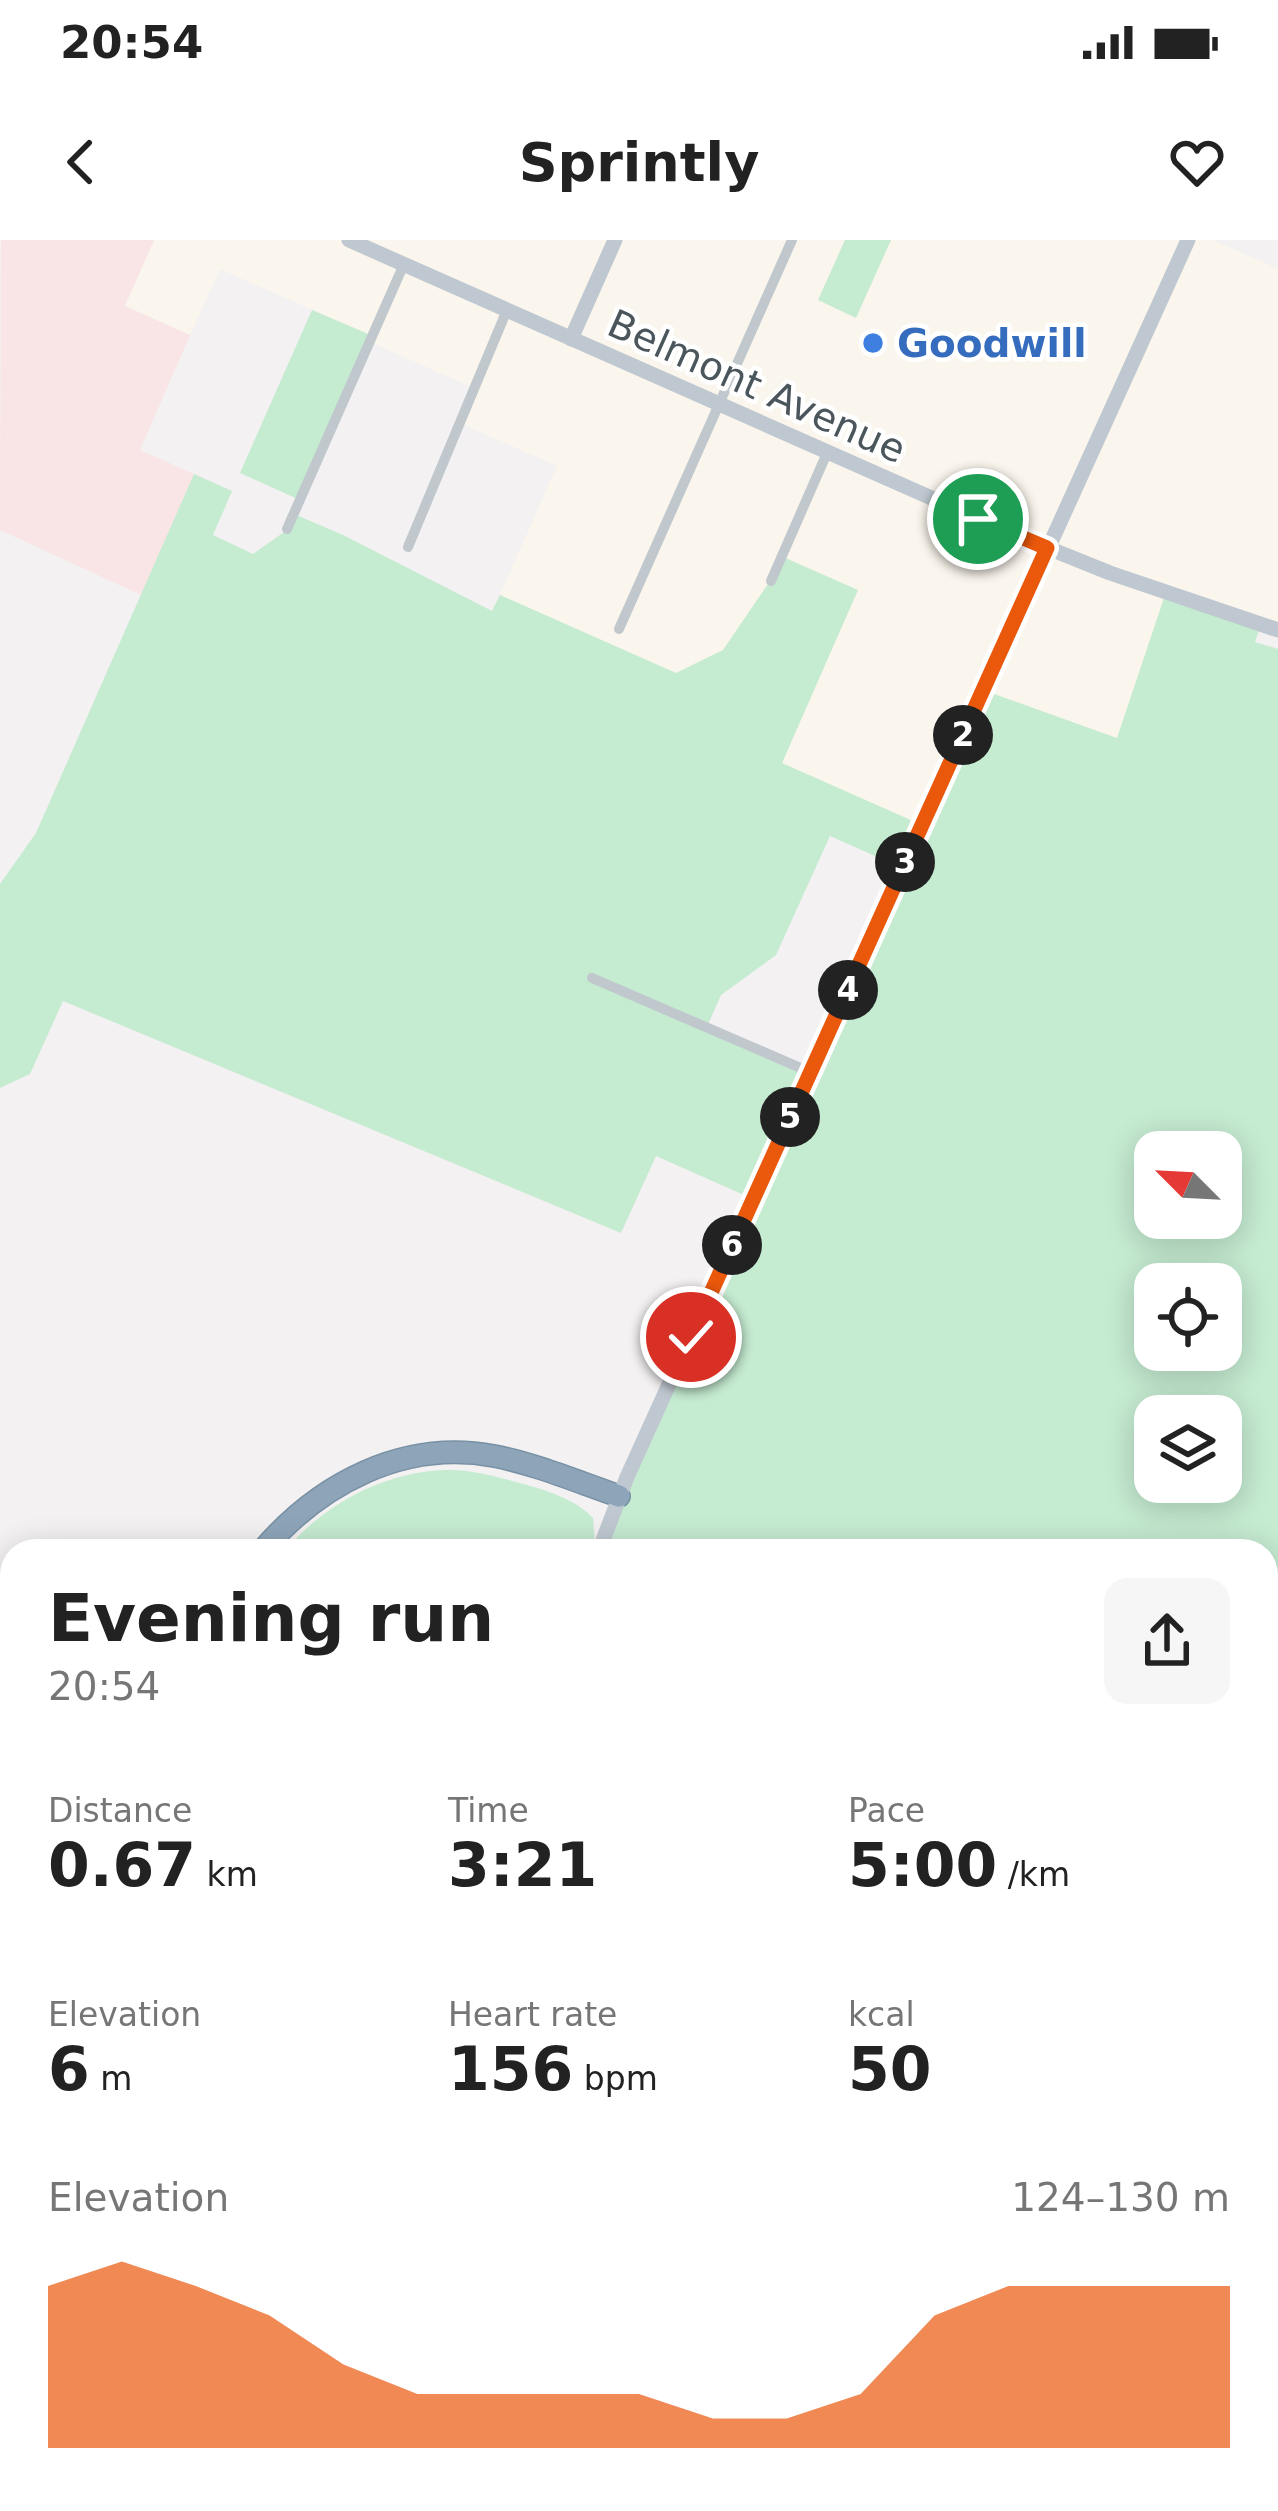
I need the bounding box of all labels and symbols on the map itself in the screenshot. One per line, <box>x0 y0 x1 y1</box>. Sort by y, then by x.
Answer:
street label: Belmont Avenue <box>601 301 912 472</box>
place label: Goodwill <box>897 321 1087 366</box>
marker: Goodwill <box>860 330 886 356</box>
pin <box>927 468 1029 570</box>
pin: 2 <box>933 705 993 765</box>
pin: 3 <box>875 832 935 892</box>
pin: 4 <box>818 960 878 1020</box>
pin: 5 <box>760 1087 820 1147</box>
north arrow <box>1134 1131 1242 1239</box>
pin: 6 <box>702 1215 762 1275</box>
pin <box>640 1286 742 1388</box>

